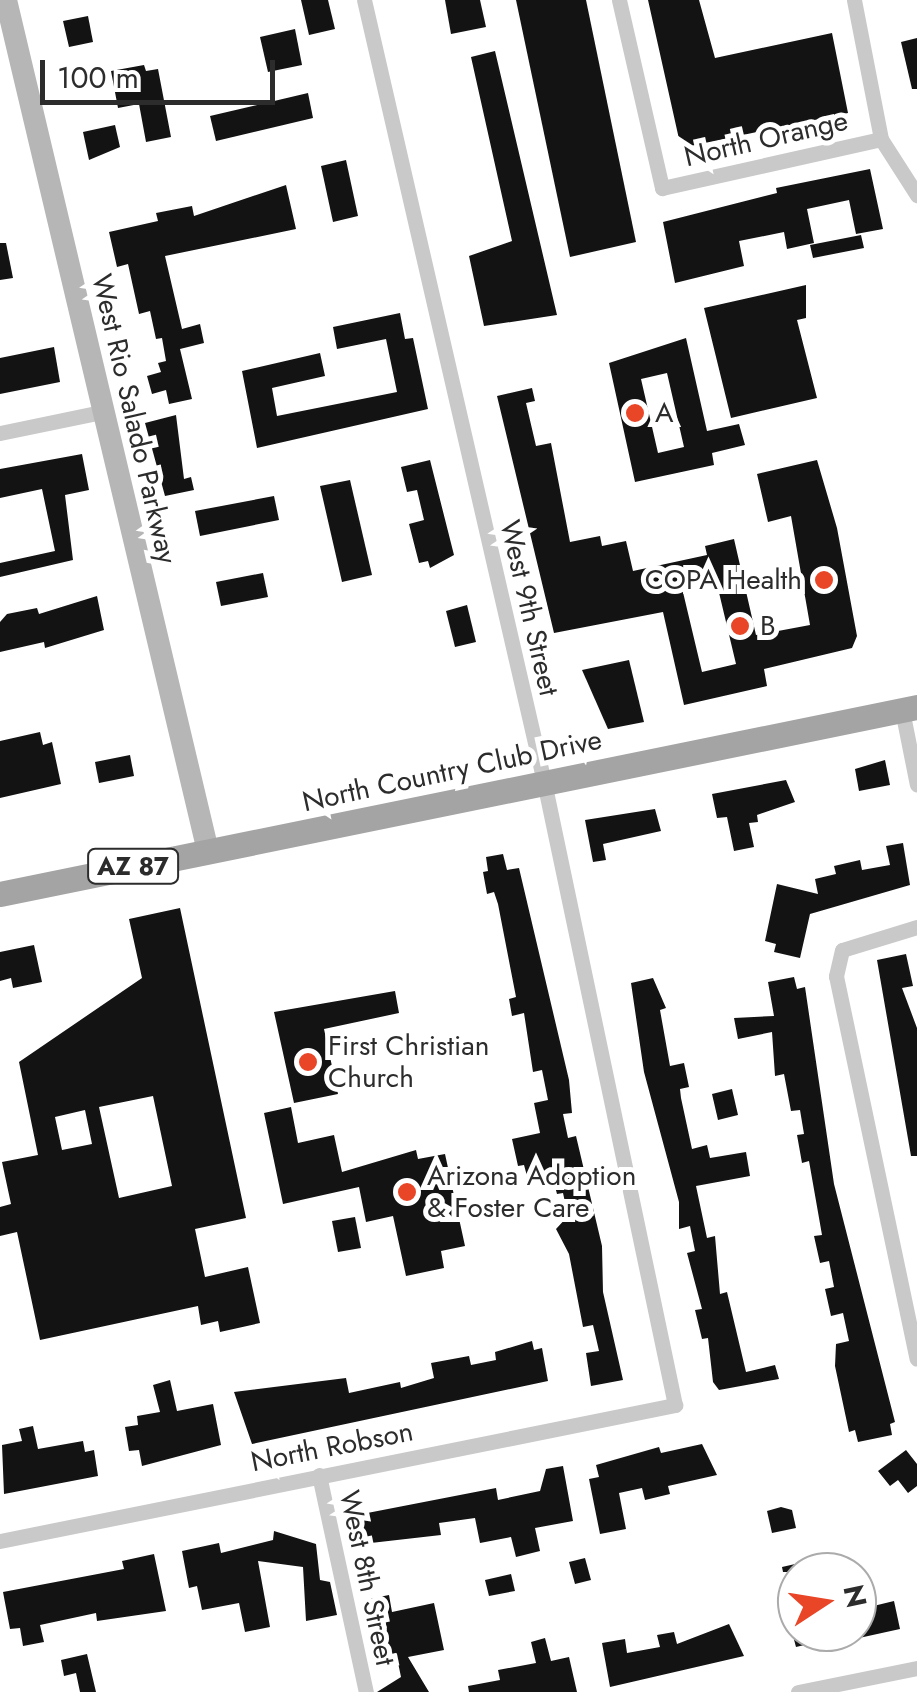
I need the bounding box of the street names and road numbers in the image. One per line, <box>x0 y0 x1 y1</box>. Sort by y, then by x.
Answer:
street label: North Orange <box>681 104 851 174</box>
street label: West Rio Salado Parkway <box>84 271 184 567</box>
street label: West 9th Street <box>492 517 566 699</box>
street label: North Country Club Drive <box>299 723 605 819</box>
road number: AZ 87 <box>86 846 180 886</box>
street label: North Robson <box>248 1415 416 1479</box>
street label: West 8th Street <box>332 1487 402 1669</box>

